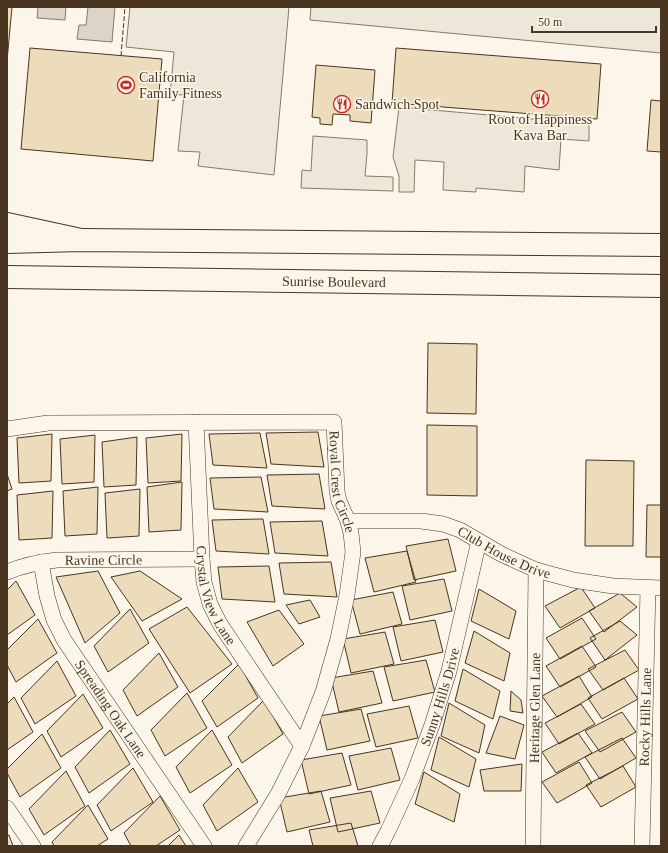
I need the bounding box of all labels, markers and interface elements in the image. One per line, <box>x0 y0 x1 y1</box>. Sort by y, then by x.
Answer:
scale bar <box>532 8 656 34</box>
text: 50 m <box>538 15 563 29</box>
place label: California Family Fitness <box>139 70 222 101</box>
sports icon: California Family Fitness <box>116 75 136 95</box>
restaurant icon: Root of Happiness Kava Bar <box>530 89 550 109</box>
restaurant icon: Sandwich Spot <box>332 94 352 114</box>
place label: Sandwich Spot <box>355 97 440 112</box>
place label: Root of Happiness Kava Bar <box>488 112 592 143</box>
street label: Sunrise Boulevard <box>282 274 386 290</box>
street label: Royal Crest Circle <box>326 430 358 534</box>
street label: Club House Drive <box>455 523 552 582</box>
street label: Crystal View Lane <box>193 545 239 648</box>
street label: Ravine Circle <box>65 552 142 568</box>
street label: Sunny Hills Drive <box>418 647 462 748</box>
street label: Heritage Glen Lane <box>527 653 543 763</box>
street label: Spreading Oak Lane <box>72 657 149 761</box>
street label: Rocky Hills Lane <box>637 667 654 767</box>

